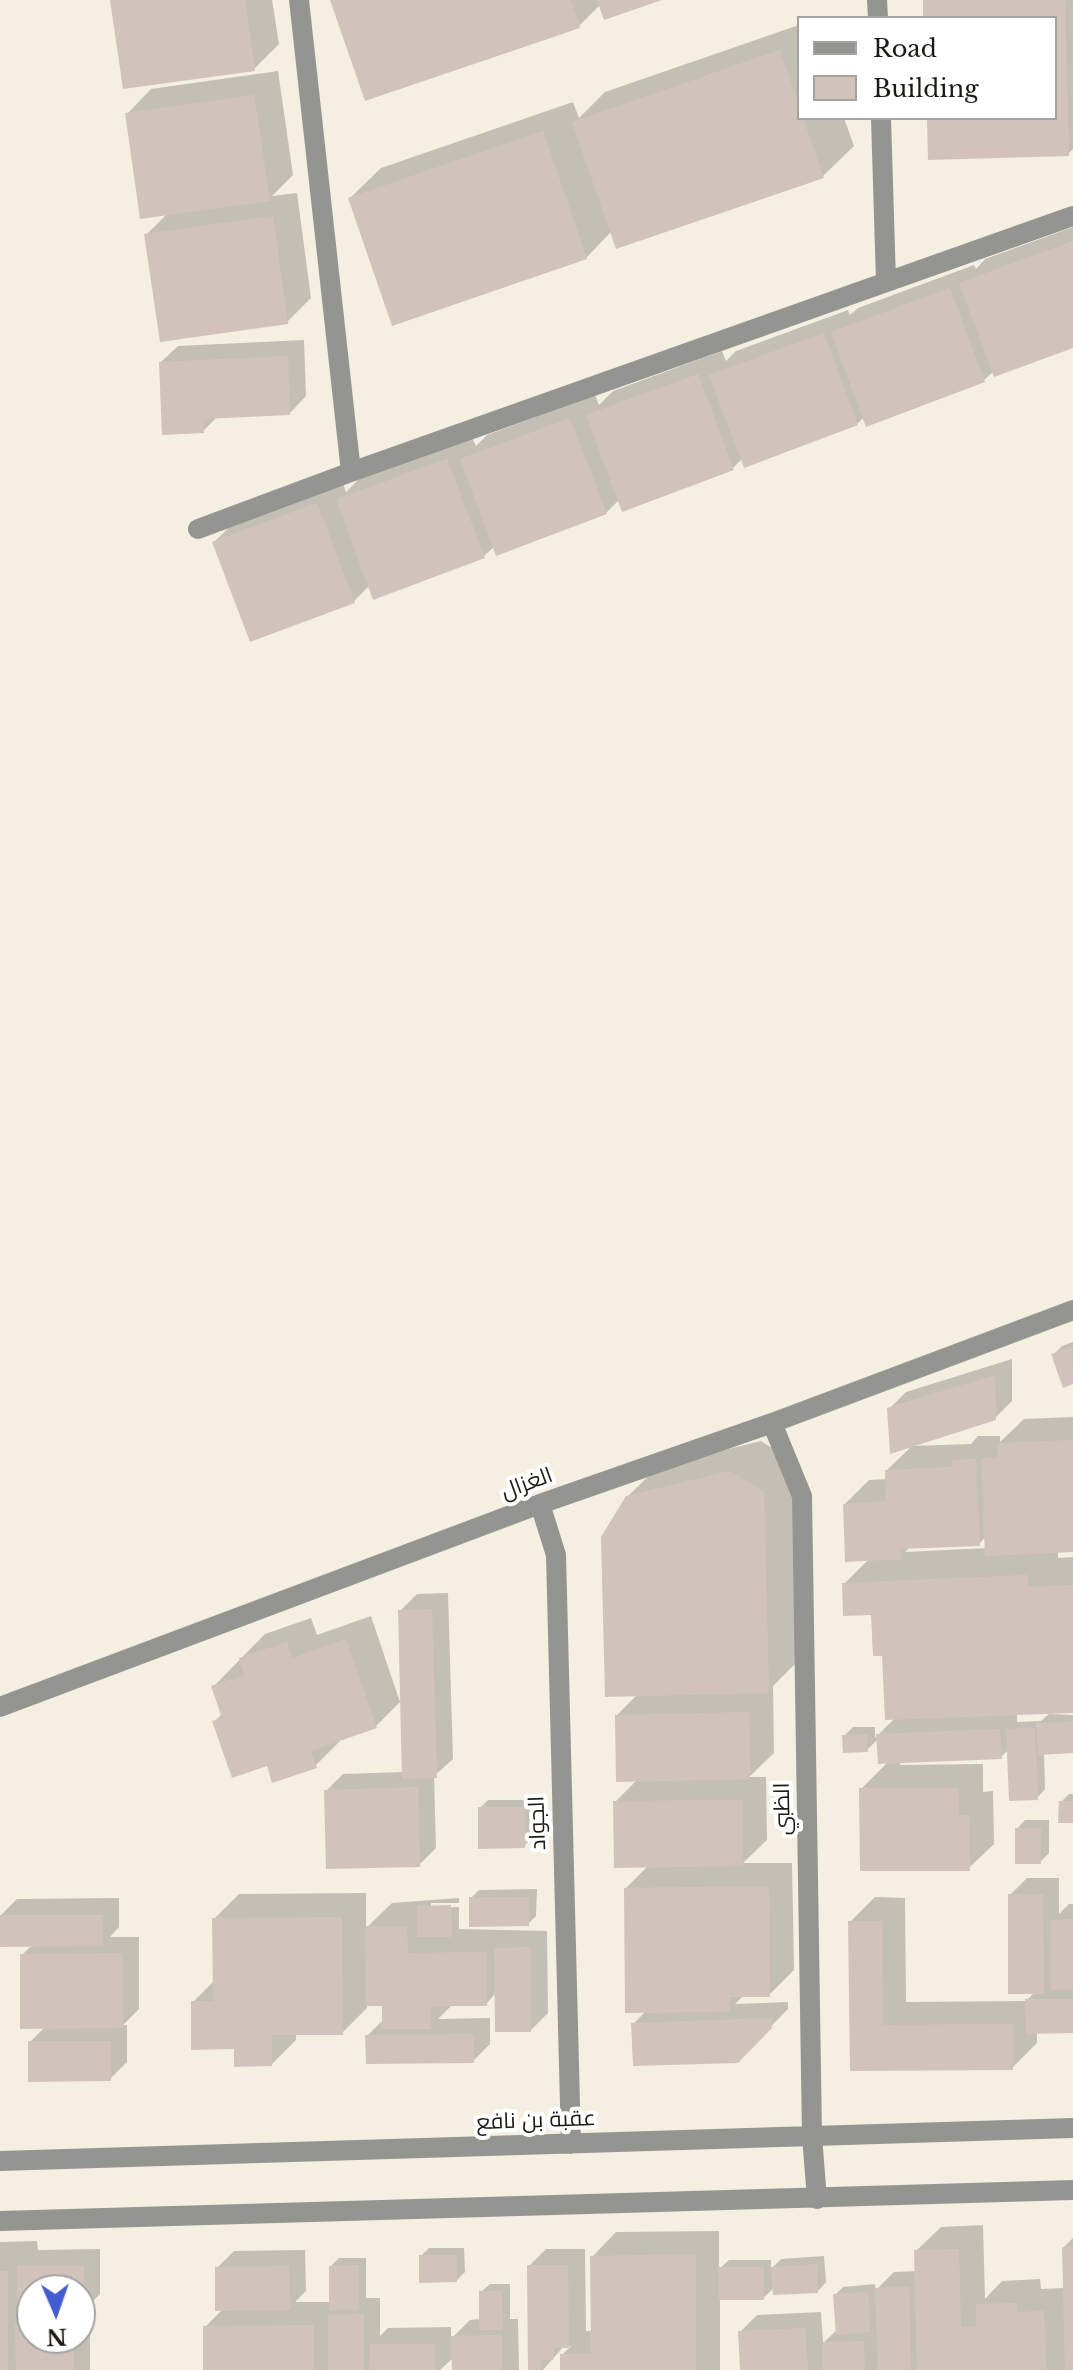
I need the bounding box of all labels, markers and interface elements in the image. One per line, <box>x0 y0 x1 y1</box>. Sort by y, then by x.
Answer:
legend <box>797 16 1057 120</box>
text: Road <box>873 34 937 63</box>
text: Building <box>873 74 979 103</box>
street label: الغزال <box>498 1463 556 1505</box>
street label: الظبي <box>769 1782 797 1836</box>
street label: الجواد <box>524 1795 552 1851</box>
street label: عقبة بن نافع <box>476 2106 596 2136</box>
north arrow <box>16 2274 96 2354</box>
text: N <box>46 2323 68 2350</box>

